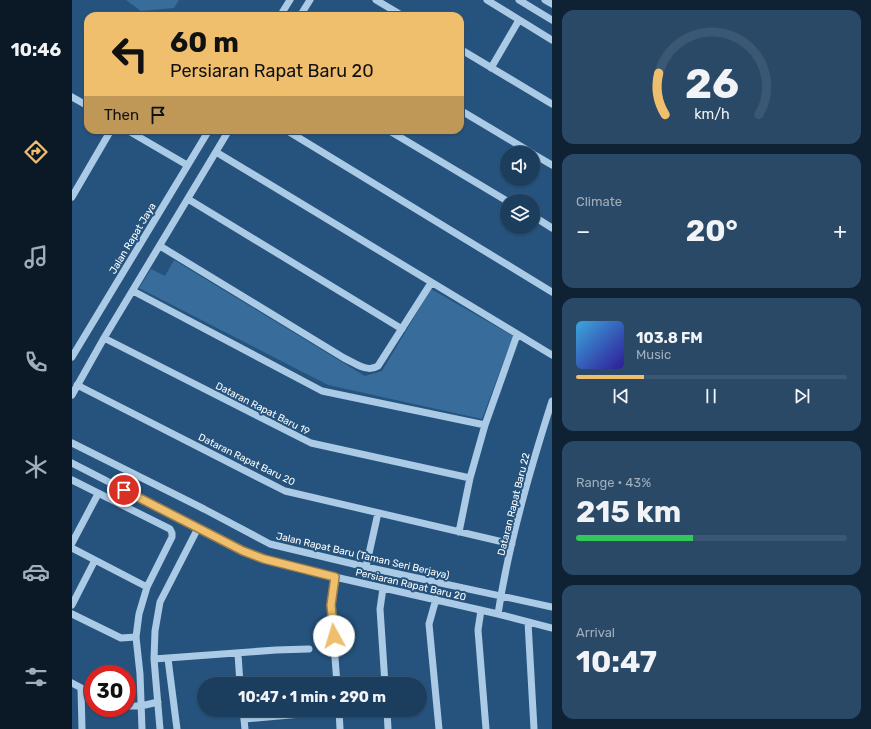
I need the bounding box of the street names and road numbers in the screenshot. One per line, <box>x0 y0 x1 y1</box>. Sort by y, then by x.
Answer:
street label: Jalan Rapat Jaya <box>107 201 159 276</box>
street label: Dataran Rapat Baru 19 <box>213 380 312 438</box>
street label: Dataran Rapat Baru 20 <box>196 431 297 489</box>
street label: Dataran Rapat Baru 22 <box>495 451 533 557</box>
street label: Jalan Rapat Baru (Taman Seri Berjaya) <box>275 530 451 582</box>
street label: Persiaran Rapat Baru 20 <box>354 566 467 604</box>

